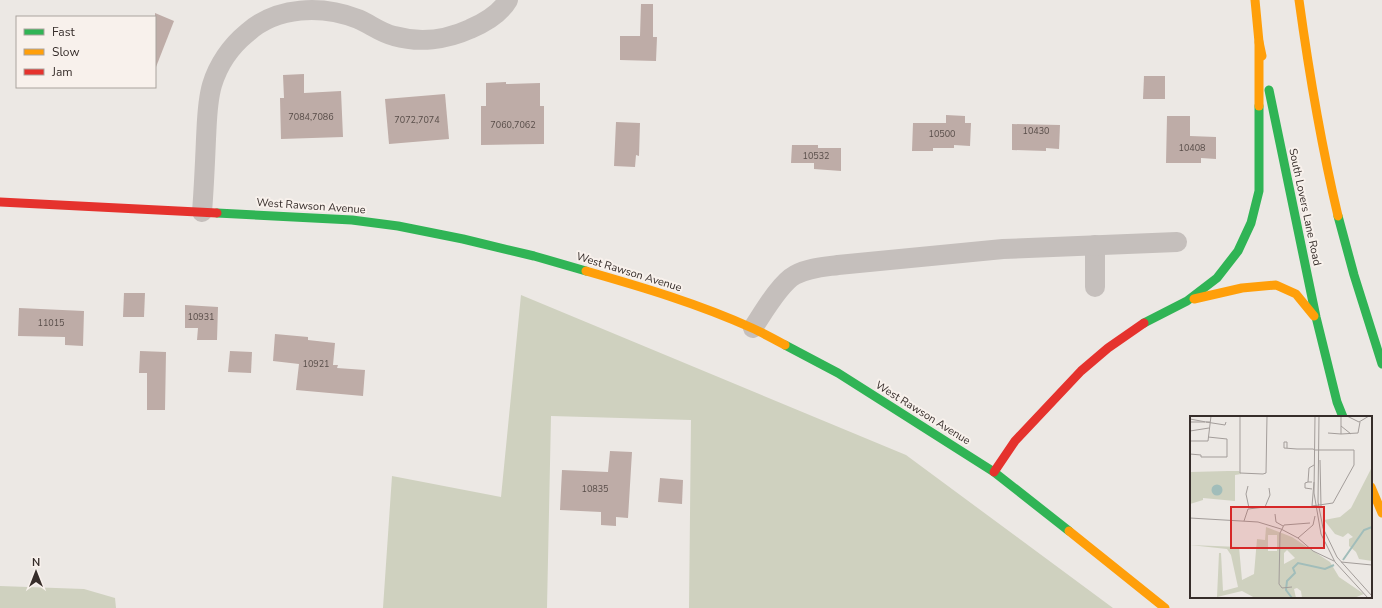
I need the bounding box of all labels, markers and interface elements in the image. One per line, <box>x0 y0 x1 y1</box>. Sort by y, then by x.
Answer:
legend <box>16 16 156 88</box>
text: Fast <box>52 24 75 40</box>
text: Slow <box>52 44 80 60</box>
text: Jam <box>51 64 73 80</box>
house number: 7084,7086 <box>288 111 334 123</box>
house number: 7072,7074 <box>394 114 440 126</box>
house number: 7060,7062 <box>490 119 536 131</box>
house number: 10430 <box>1022 125 1050 137</box>
house number: 10500 <box>928 128 956 140</box>
house number: 10408 <box>1178 142 1206 154</box>
street label: South Lovers Lane Road <box>1285 147 1325 267</box>
house number: 10532 <box>802 150 830 162</box>
street label: West Rawson Avenue <box>256 195 366 217</box>
street label: West Rawson Avenue <box>574 249 684 295</box>
house number: 10931 <box>187 311 215 323</box>
house number: 11015 <box>37 317 65 329</box>
house number: 10921 <box>302 358 330 370</box>
street label: West Rawson Avenue <box>873 378 973 448</box>
inset map <box>1190 416 1372 598</box>
house number: 10835 <box>581 483 609 495</box>
north arrow <box>16 552 56 592</box>
text: N <box>32 555 40 570</box>

